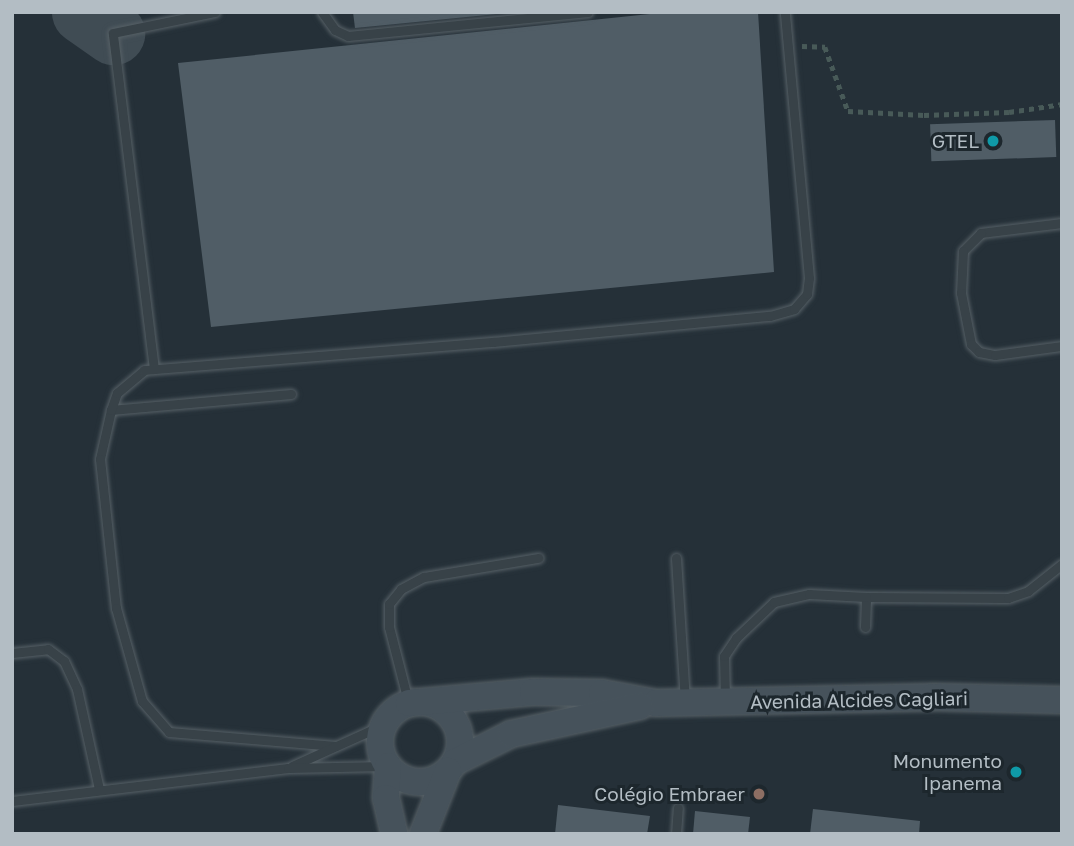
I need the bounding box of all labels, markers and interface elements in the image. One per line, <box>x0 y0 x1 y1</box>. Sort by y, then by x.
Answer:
place label: GTEL <box>932 130 979 152</box>
marker: GTEL <box>985 133 1001 149</box>
street label: Avenida Alcides Cagliari <box>750 687 968 713</box>
place label: Monumento Ipanema <box>893 750 1002 794</box>
marker: Monumento Ipanema <box>1008 764 1024 780</box>
place label: Colégio Embraer <box>594 783 745 805</box>
marker: Colégio Embraer <box>751 786 767 802</box>

